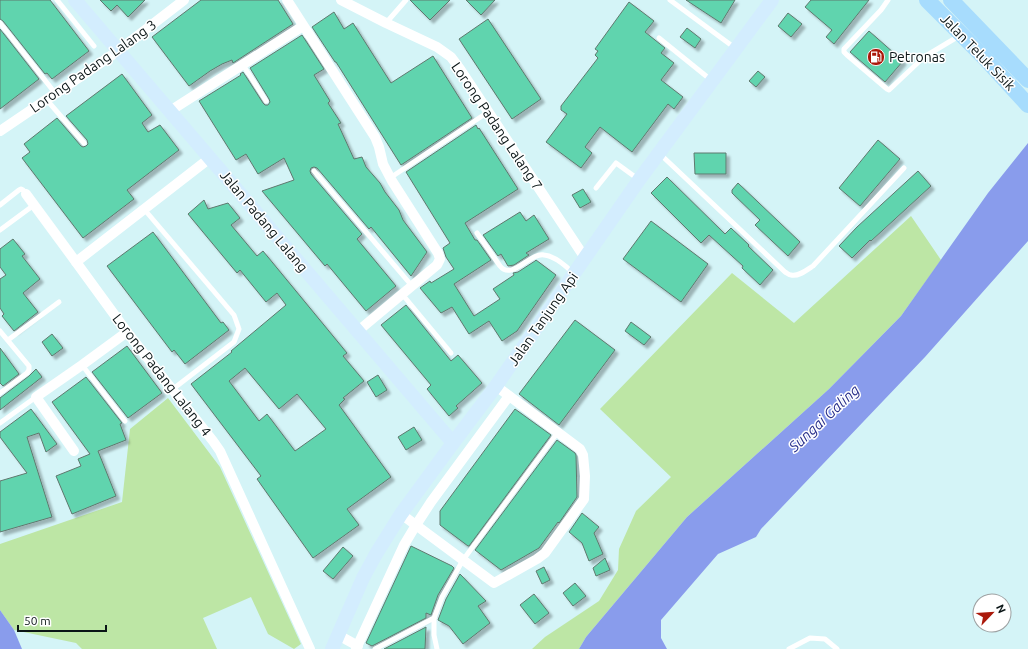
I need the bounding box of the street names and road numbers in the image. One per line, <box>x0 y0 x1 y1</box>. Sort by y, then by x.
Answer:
street label: Jalan Teluk Sisik <box>937 10 1019 94</box>
street label: Lorong Padang Lalang 3 <box>27 16 159 116</box>
street label: Lorong Padang Lalang 7 <box>448 59 546 193</box>
street label: Jalan Padang Lalang <box>217 167 311 275</box>
street label: Jalan Tanjung Api <box>505 269 581 369</box>
street label: Lorong Padang Lalang 4 <box>109 311 215 439</box>

